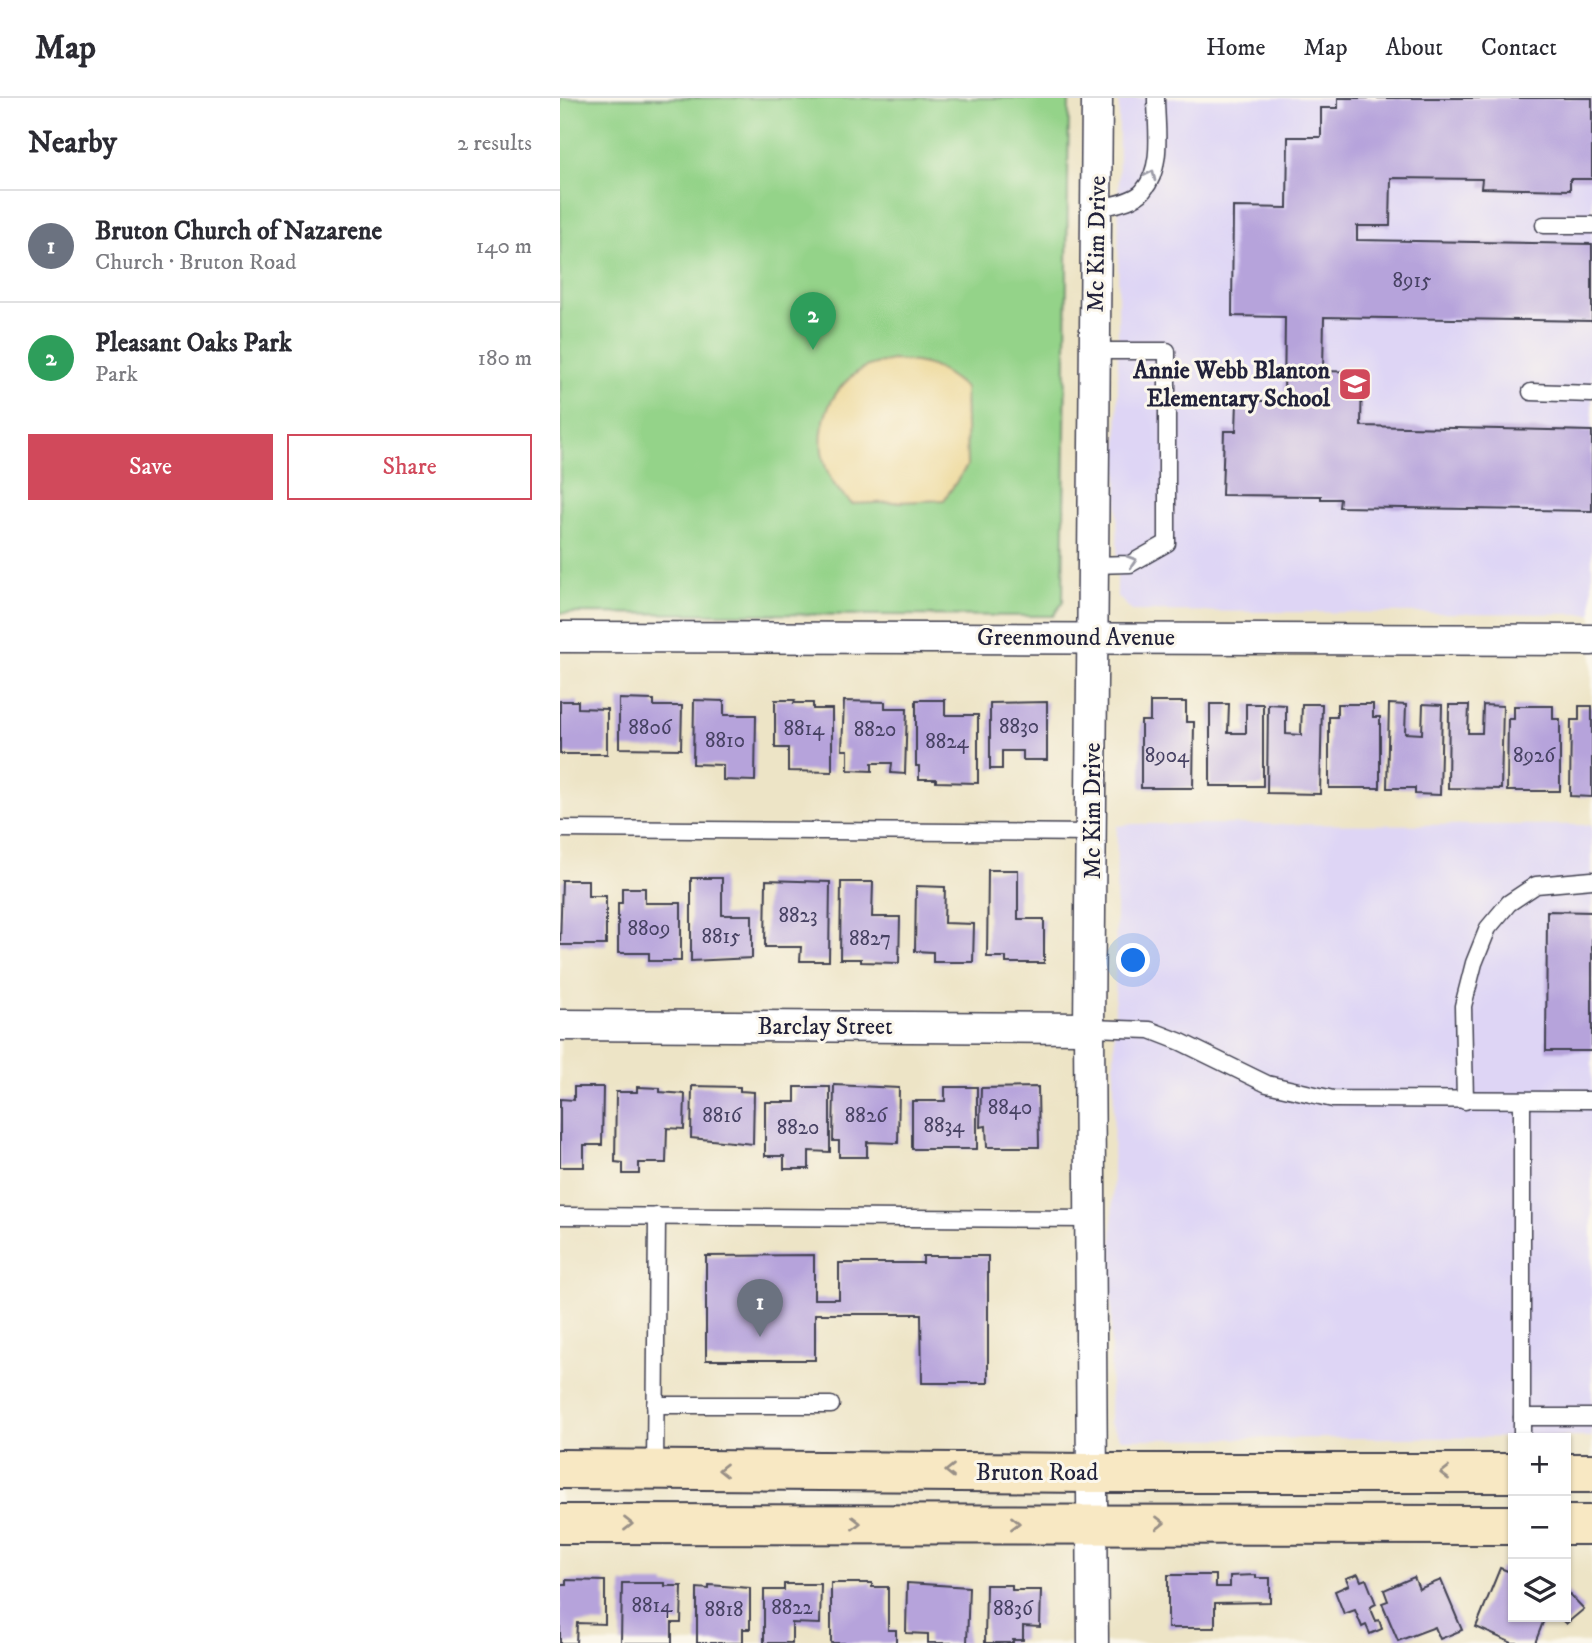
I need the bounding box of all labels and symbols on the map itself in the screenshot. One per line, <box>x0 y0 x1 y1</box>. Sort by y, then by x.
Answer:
one-way arrow <box>1143 170 1157 182</box>
street label: Mc Kim Drive <box>1081 175 1113 313</box>
house number: 8915 <box>1393 268 1431 294</box>
pin: 2 <box>790 292 836 350</box>
place label: Annie Webb Blanton Elementary School <box>1132 356 1331 414</box>
school or university icon: Annie Webb Blanton Elementary School <box>1336 365 1374 403</box>
one-way arrow <box>1125 554 1137 569</box>
street label: Greenmound Avenue <box>977 623 1175 653</box>
house number: 8830 <box>999 714 1039 740</box>
house number: 8806 <box>628 715 673 741</box>
house number: 8814 <box>784 716 825 742</box>
house number: 8820 <box>854 717 896 743</box>
house number: 8810 <box>705 728 745 754</box>
house number: 8824 <box>925 729 970 755</box>
street label: Mc Kim Drive <box>1078 743 1108 879</box>
house number: 8904 <box>1145 743 1190 769</box>
house number: 8926 <box>1513 743 1556 769</box>
house number: 8823 <box>778 903 818 929</box>
house number: 8809 <box>628 916 670 942</box>
house number: 8815 <box>701 924 741 950</box>
house number: 8827 <box>849 926 891 952</box>
your location <box>1116 943 1150 977</box>
street label: Barclay Street <box>757 1012 893 1042</box>
house number: 8840 <box>988 1095 1032 1121</box>
house number: 8816 <box>702 1103 743 1129</box>
house number: 8826 <box>845 1103 888 1129</box>
house number: 8834 <box>924 1113 965 1139</box>
house number: 8820 <box>777 1115 819 1141</box>
pin: 1 <box>737 1279 783 1337</box>
street label: Bruton Road <box>976 1458 1098 1488</box>
one-way arrow <box>717 1462 728 1478</box>
one-way arrow <box>945 1464 956 1479</box>
one-way arrow <box>1439 1465 1450 1481</box>
one-way arrow <box>851 1515 861 1531</box>
one-way arrow <box>1010 1515 1021 1531</box>
one-way arrow <box>623 1516 634 1532</box>
one-way arrow <box>1155 1516 1166 1531</box>
house number: 8814 <box>632 1593 673 1619</box>
house number: 8822 <box>771 1595 814 1621</box>
house number: 8836 <box>993 1596 1034 1622</box>
house number: 8818 <box>704 1597 744 1623</box>

